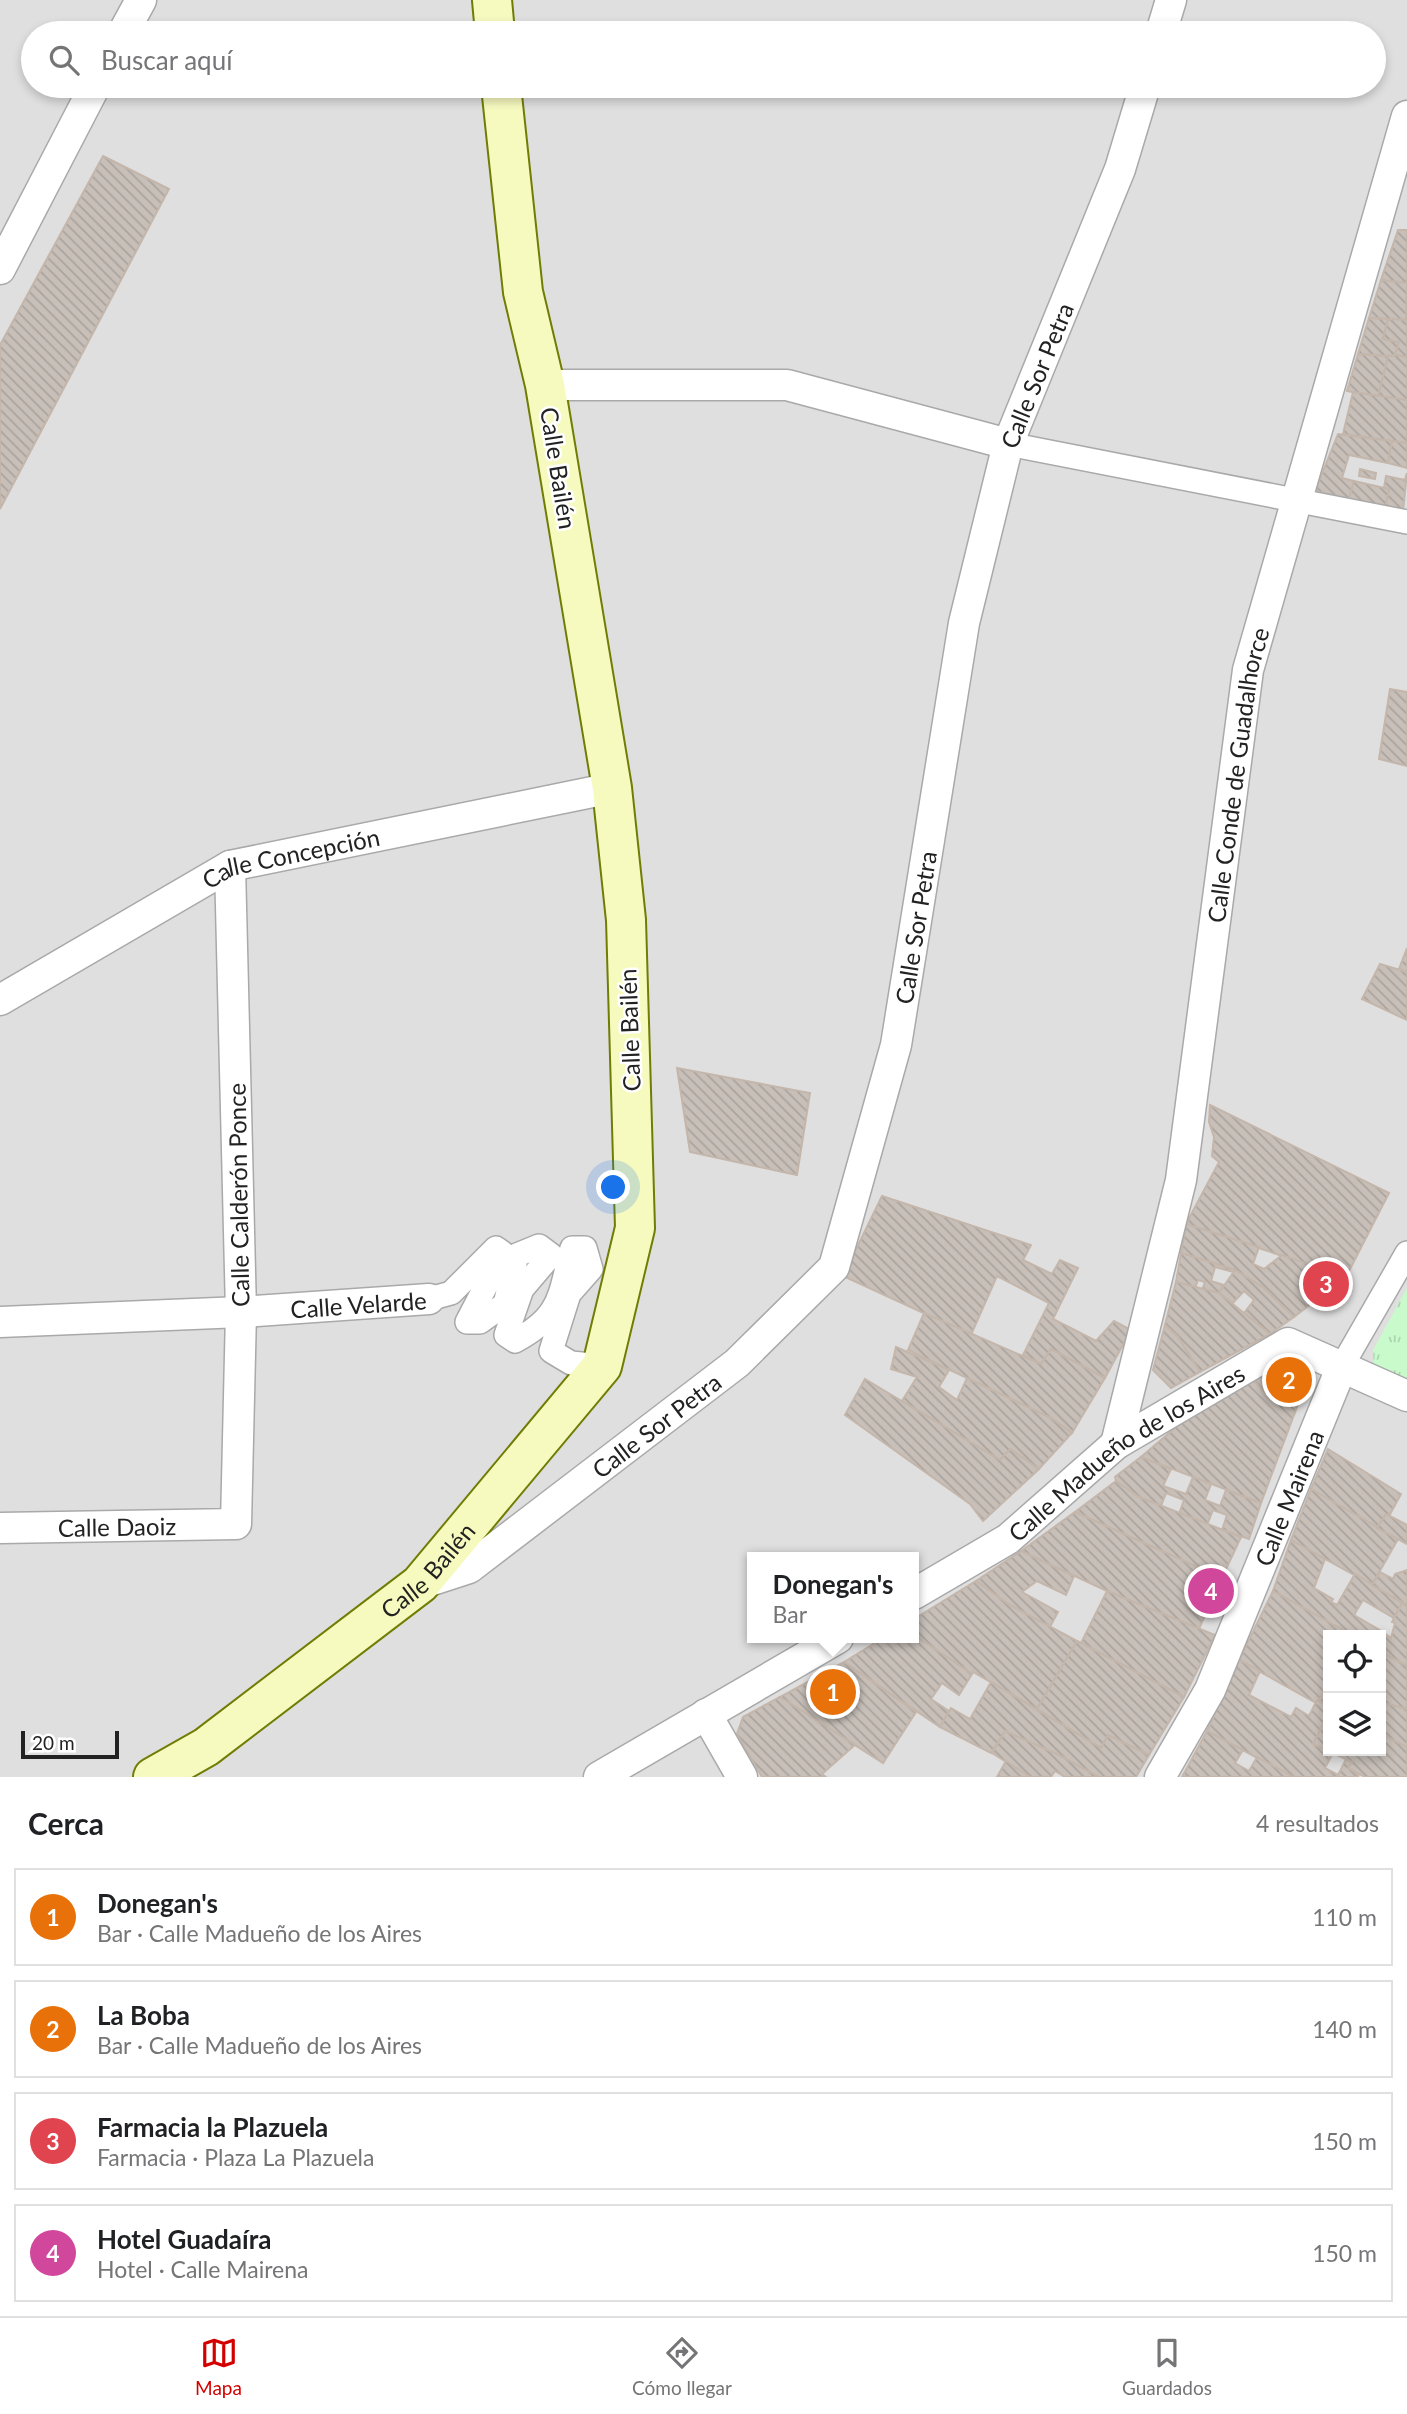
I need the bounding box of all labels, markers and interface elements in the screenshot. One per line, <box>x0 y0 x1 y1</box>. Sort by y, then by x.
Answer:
search box <box>21 21 1386 98</box>
icon: search <box>45 41 83 79</box>
text: Buscar aquí <box>101 44 232 76</box>
street label: Calle Sor Petra <box>993 298 1079 452</box>
street label: Calle Bailén <box>535 405 583 531</box>
street label: Calle Conde de Guadalhorce <box>1200 624 1274 924</box>
street label: Calle Concepción <box>196 821 382 894</box>
street label: Calle Sor Petra <box>888 849 942 1006</box>
street label: Calle Bailén <box>612 968 646 1092</box>
street label: Calle Calderón Ponce <box>222 1083 254 1307</box>
your location <box>596 1170 630 1204</box>
pin: 3 <box>1303 1258 1349 1310</box>
street label: Calle Velarde <box>289 1285 428 1323</box>
pin: 2 <box>1266 1354 1312 1406</box>
street label: Calle Madueño de los Aires <box>1002 1358 1249 1547</box>
street label: Calle Sor Petra <box>586 1366 726 1483</box>
street label: Calle Mairena <box>1248 1425 1329 1570</box>
street label: Calle Daoiz <box>58 1511 177 1542</box>
street label: Calle Bailén <box>374 1516 480 1624</box>
popup <box>747 1552 919 1643</box>
pin: 4 <box>1188 1565 1234 1617</box>
text: Donegan's <box>773 1568 893 1600</box>
text: Bar <box>773 1600 807 1628</box>
map controls <box>1323 1630 1386 1756</box>
button: locate <box>1323 1630 1386 1693</box>
pin: 1 <box>810 1666 856 1718</box>
button: layers <box>1323 1693 1386 1756</box>
scale bar <box>21 1728 119 1760</box>
text: 20 m <box>32 1731 75 1754</box>
text: Cerca <box>28 1805 104 1841</box>
text: 4 resultados <box>1256 1809 1379 1837</box>
text: Donegan's <box>97 1887 218 1919</box>
text: 1 <box>46 1903 60 1931</box>
text: 110 m <box>1312 1903 1377 1931</box>
text: Bar · Calle Madueño de los Aires <box>97 1919 422 1947</box>
text: La Boba <box>97 1999 190 2031</box>
text: 2 <box>46 2015 60 2043</box>
text: 140 m <box>1312 2015 1377 2043</box>
text: Bar · Calle Madueño de los Aires <box>97 2031 422 2059</box>
text: Farmacia la Plazuela <box>97 2111 328 2143</box>
text: 3 <box>46 2127 60 2155</box>
text: 150 m <box>1312 2127 1377 2155</box>
text: Farmacia · Plaza La Plazuela <box>97 2143 374 2171</box>
text: Hotel Guadaíra <box>97 2223 271 2255</box>
text: 4 <box>46 2239 60 2267</box>
text: 150 m <box>1312 2239 1377 2267</box>
text: Hotel · Calle Mairena <box>97 2255 309 2283</box>
tab: Mapa <box>195 2334 242 2399</box>
tab: Cómo llegar <box>632 2334 732 2399</box>
tab: Guardados <box>1122 2334 1212 2399</box>

